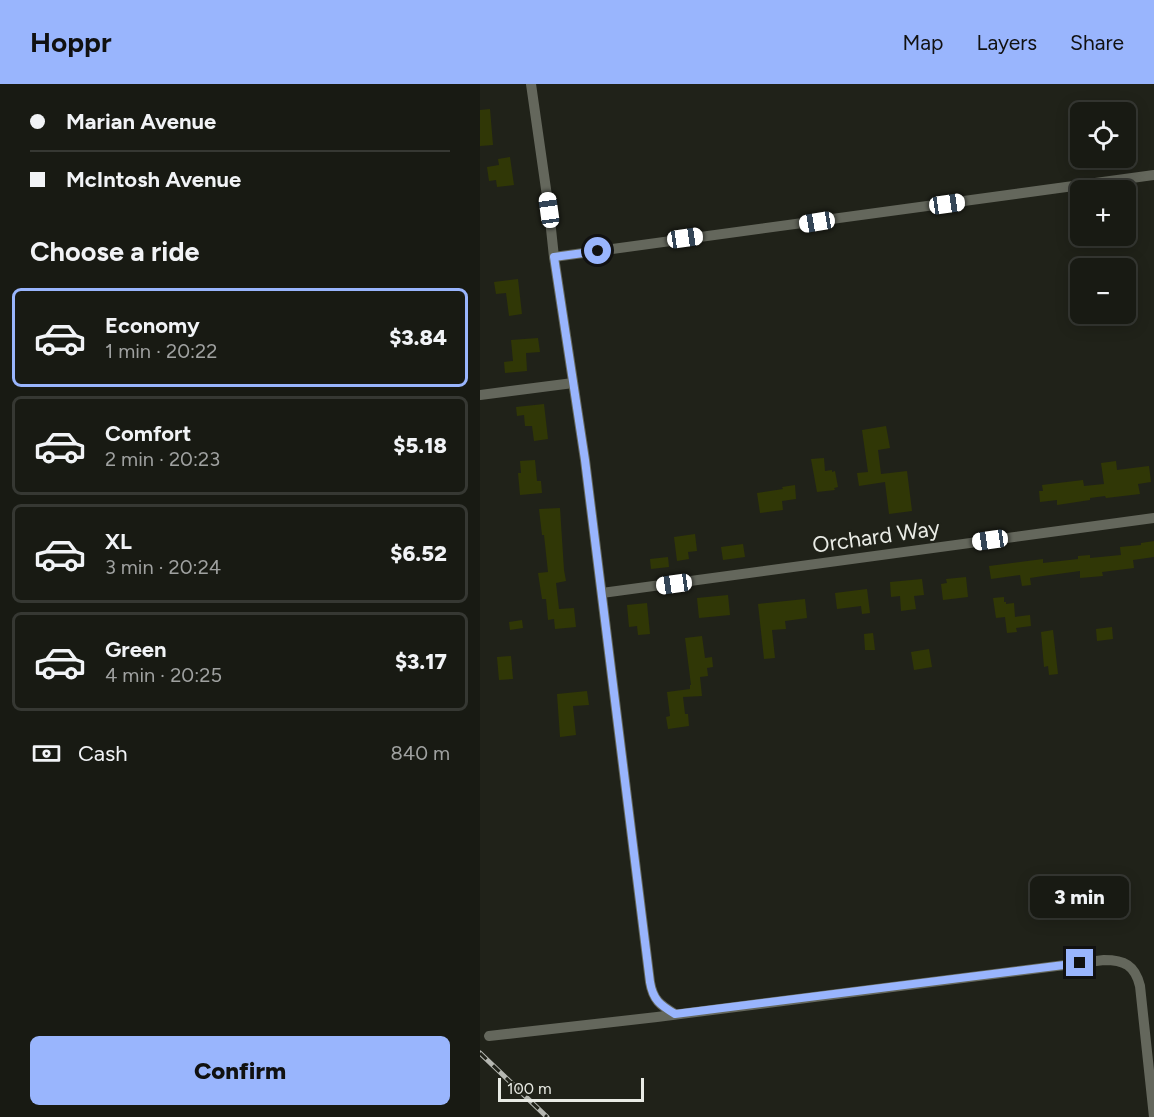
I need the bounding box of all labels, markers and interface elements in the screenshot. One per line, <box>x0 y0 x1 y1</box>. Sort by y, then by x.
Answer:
text: Hoppr <box>30 25 112 59</box>
text: Map <box>903 30 943 55</box>
text: Layers <box>976 30 1037 55</box>
text: Share <box>1070 30 1124 55</box>
map controls <box>1070 102 1136 324</box>
button: locate <box>1070 102 1136 168</box>
text: Marian Avenue <box>66 108 216 135</box>
text: McIntosh Avenue <box>66 166 241 193</box>
button: + <box>1070 180 1136 246</box>
car <box>538 191 560 229</box>
car <box>928 193 966 215</box>
car <box>798 210 836 234</box>
car <box>666 227 704 249</box>
text: Choose a ride <box>30 235 199 268</box>
route start <box>584 237 611 264</box>
button: − <box>1070 258 1136 324</box>
icon: car <box>33 311 87 365</box>
text: Economy <box>105 312 200 339</box>
text: $3.84 <box>389 324 447 351</box>
text: 1 min · 20:22 <box>105 339 217 363</box>
icon: car <box>33 419 87 473</box>
text: Comfort <box>105 420 191 447</box>
text: $5.18 <box>393 432 447 459</box>
text: 2 min · 20:23 <box>105 447 220 471</box>
street label: Orchard Way <box>811 514 942 559</box>
icon: car <box>33 527 87 581</box>
text: XL <box>105 528 132 555</box>
car <box>971 529 1009 551</box>
text: $6.52 <box>390 540 447 567</box>
text: 3 min · 20:24 <box>105 555 221 579</box>
car <box>655 573 693 595</box>
icon: car <box>33 635 87 689</box>
text: Green <box>105 636 167 663</box>
text: $3.17 <box>395 648 447 675</box>
text: 4 min · 20:25 <box>105 663 222 687</box>
icon: cash <box>30 737 63 770</box>
text: Cash <box>78 740 128 767</box>
text: 840 m <box>391 741 450 765</box>
callout: 3 min <box>1030 876 1130 918</box>
text: 3 min <box>1054 885 1105 909</box>
route end <box>1066 949 1093 976</box>
button: Confirm <box>30 1036 450 1105</box>
scale bar <box>498 1075 644 1102</box>
text: 100 m <box>507 1079 552 1098</box>

